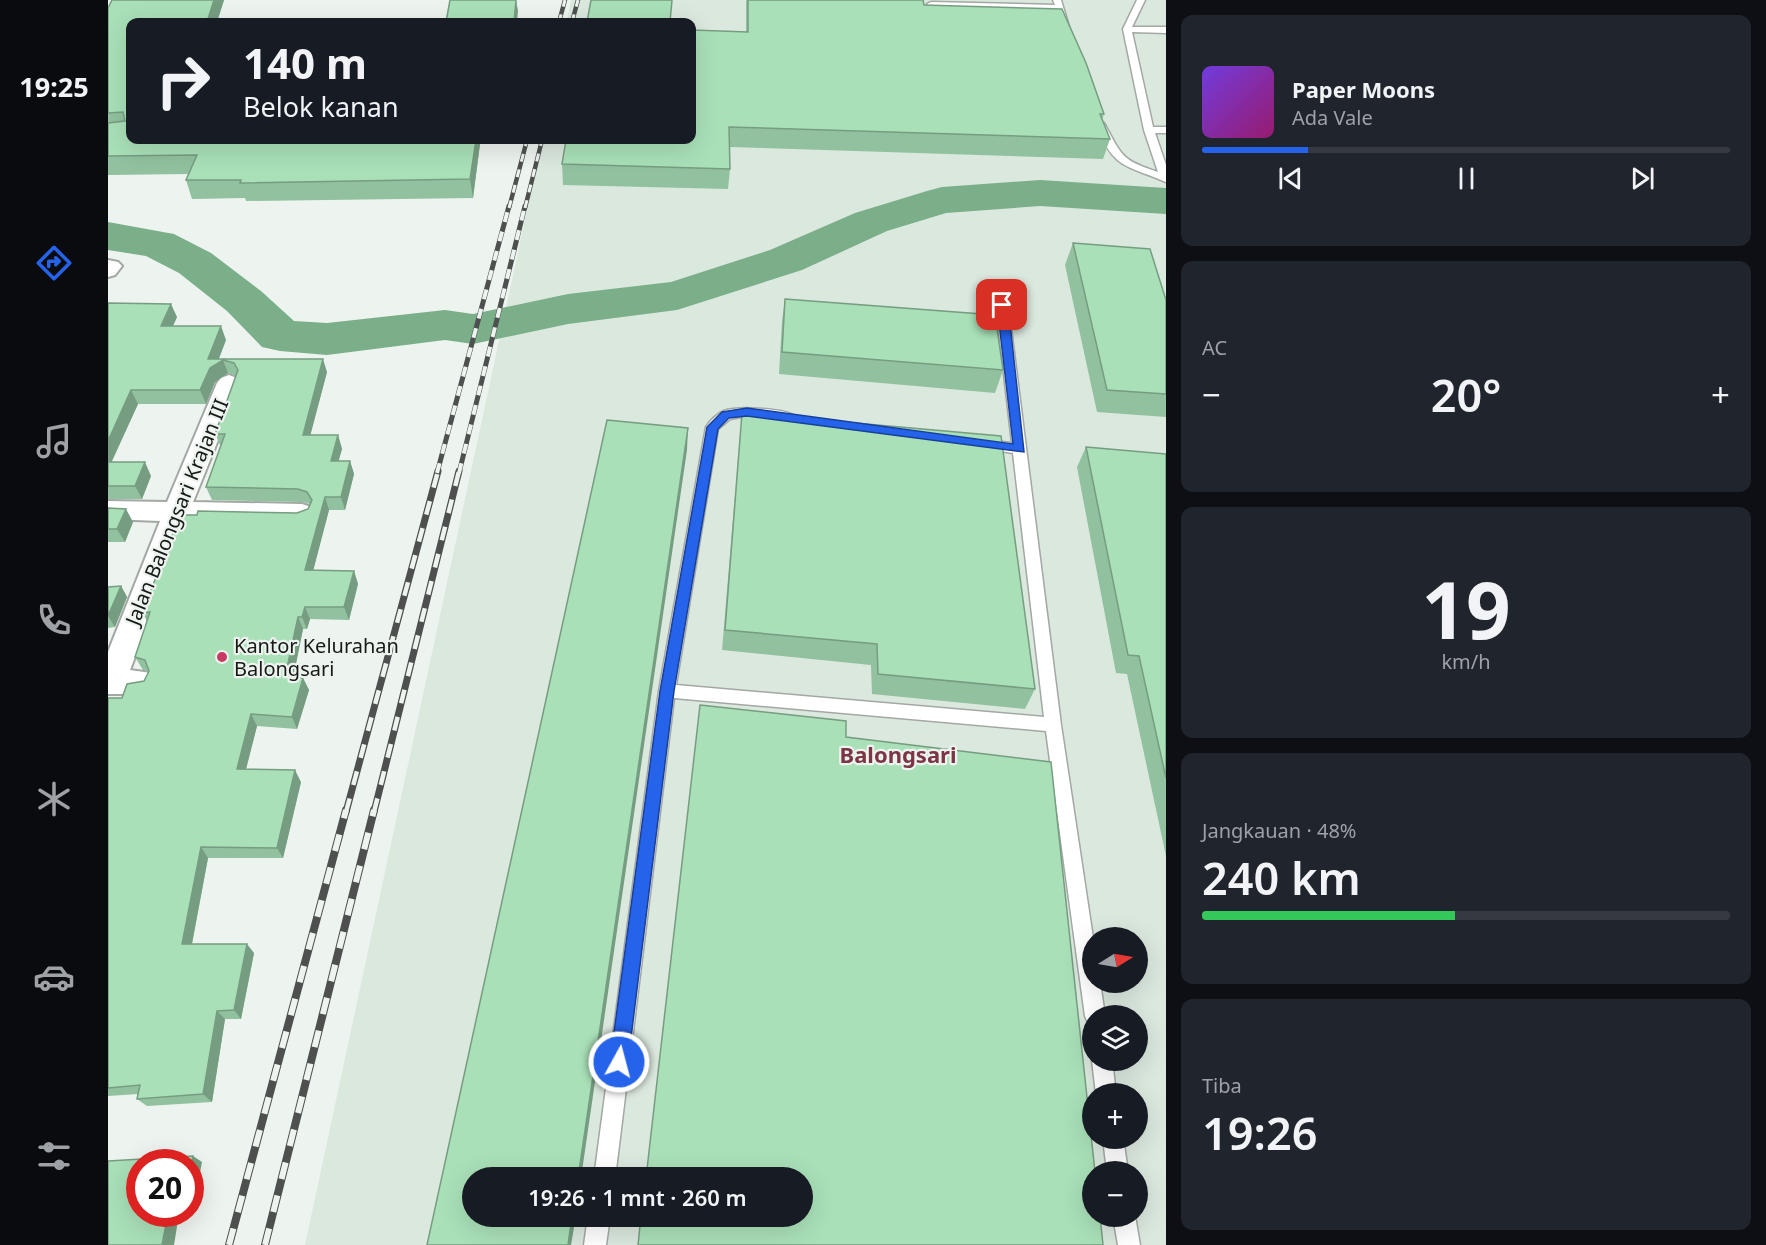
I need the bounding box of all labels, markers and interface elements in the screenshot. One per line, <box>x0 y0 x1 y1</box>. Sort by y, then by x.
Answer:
text: 140 m <box>243 34 367 91</box>
icon: right <box>144 42 222 120</box>
text: 19:25 <box>19 68 89 105</box>
text: Paper Moons <box>1292 74 1435 104</box>
text: Belok kanan <box>243 88 399 125</box>
text: Ada Vale <box>1292 104 1373 131</box>
icon: previous <box>1274 162 1307 195</box>
icon: pause <box>1450 162 1483 195</box>
icon: next <box>1626 162 1659 195</box>
icon: directions <box>33 242 75 284</box>
pin <box>976 279 1027 330</box>
icon: arrive <box>985 288 1018 321</box>
text: AC <box>1202 334 1227 361</box>
text: 20° <box>1431 364 1501 425</box>
text: − <box>1202 372 1221 417</box>
text: + <box>1711 372 1730 417</box>
street label: Jalan Balongsari Krajan III <box>118 395 234 631</box>
icon: music <box>33 420 75 462</box>
text: 19 <box>1421 556 1511 662</box>
icon: phone <box>33 599 75 641</box>
place label: Kantor Kelurahan Balongsari <box>234 632 399 682</box>
text: km/h <box>1441 648 1491 675</box>
marker: Kantor Kelurahan Balongsari <box>215 650 229 664</box>
district label: Balongsari <box>840 739 956 769</box>
icon: climate <box>33 778 75 820</box>
text: Jangkauan · 48% <box>1202 817 1356 844</box>
text: 240 km <box>1202 847 1361 908</box>
north arrow <box>1082 927 1148 993</box>
map controls <box>1082 927 1148 1227</box>
icon: car <box>33 956 75 998</box>
button: layers <box>1082 1005 1148 1071</box>
position arrow <box>587 1030 651 1094</box>
text: Tiba <box>1202 1072 1242 1099</box>
button: + <box>1082 1083 1148 1149</box>
text: 19:26 <box>1202 1102 1317 1163</box>
icon: filters <box>33 1135 75 1177</box>
speed limit sign: 20 <box>126 1149 204 1227</box>
button: − <box>1082 1161 1148 1227</box>
text: 19:26 · 1 mnt · 260 m <box>528 1182 747 1212</box>

